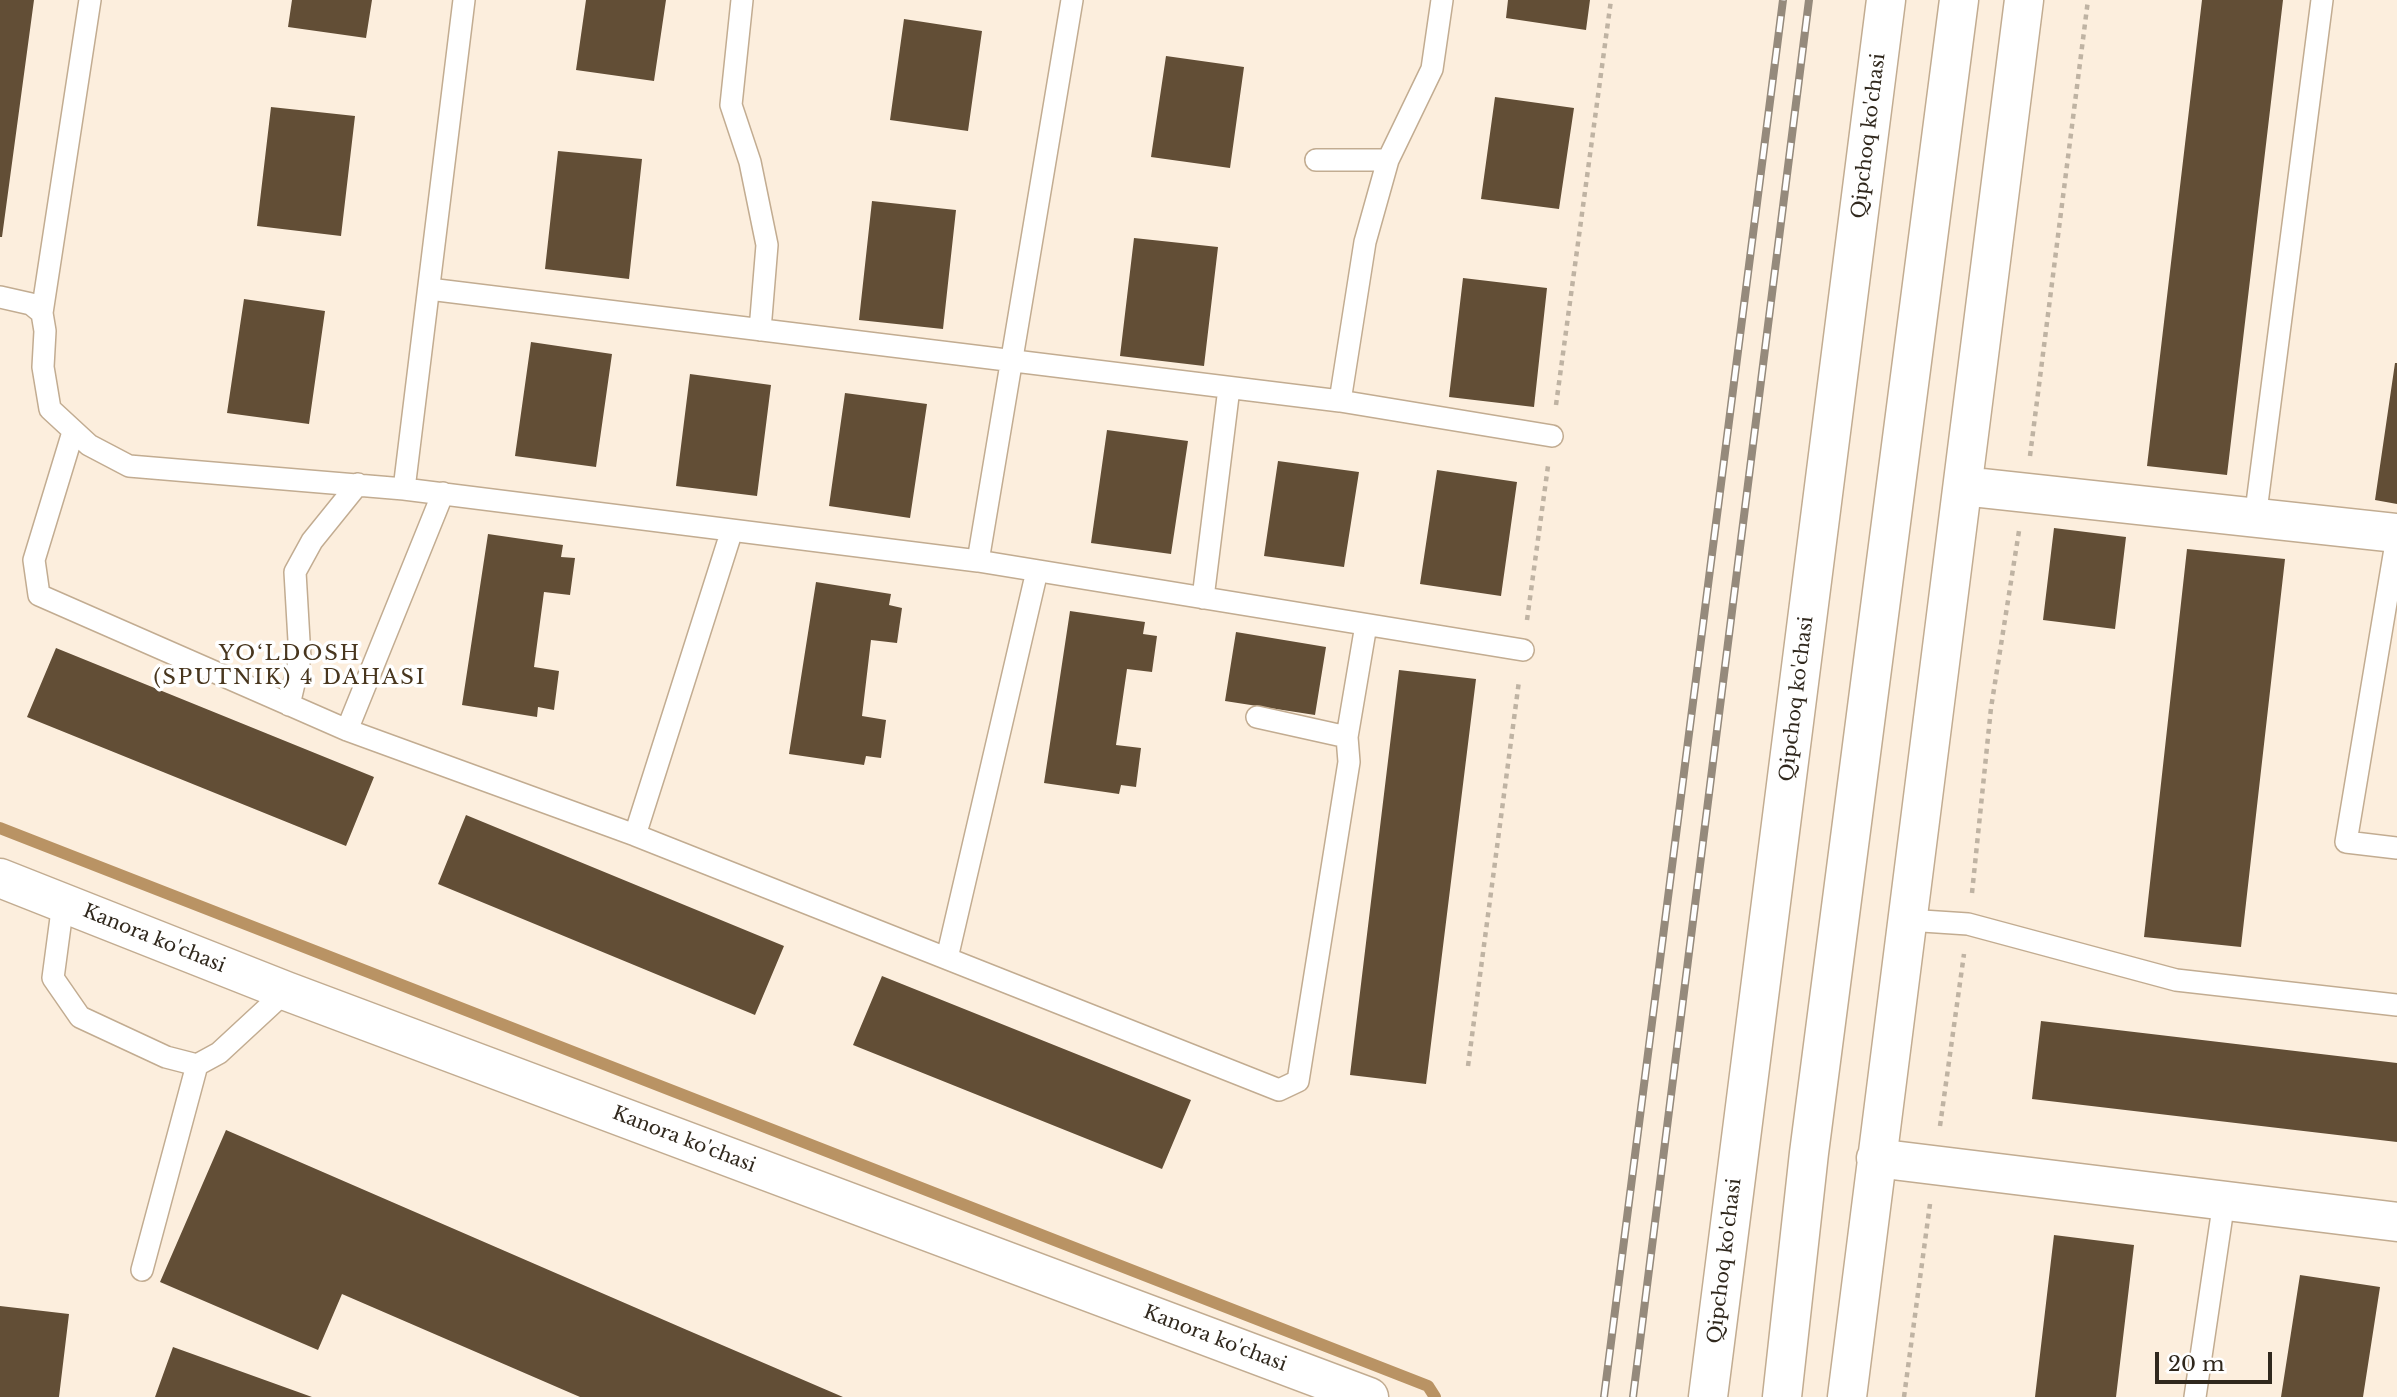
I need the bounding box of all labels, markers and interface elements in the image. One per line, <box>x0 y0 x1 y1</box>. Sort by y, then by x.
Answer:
street label: Qipchoq ko'chasi <box>1848 52 1890 220</box>
street label: Qipchoq ko'chasi <box>1776 615 1818 783</box>
district label: YO‘LDOSH (SPUTNIK) 4 DAHASI <box>156 641 424 691</box>
street label: Kanora ko'chasi <box>80 900 228 978</box>
street label: Kanora ko'chasi <box>609 1102 759 1178</box>
street label: Qipchoq ko'chasi <box>1704 1177 1746 1345</box>
street label: Kanora ko'chasi <box>1140 1301 1290 1377</box>
scale bar <box>2159 1338 2276 1382</box>
text: 20 m <box>2168 1351 2225 1377</box>

